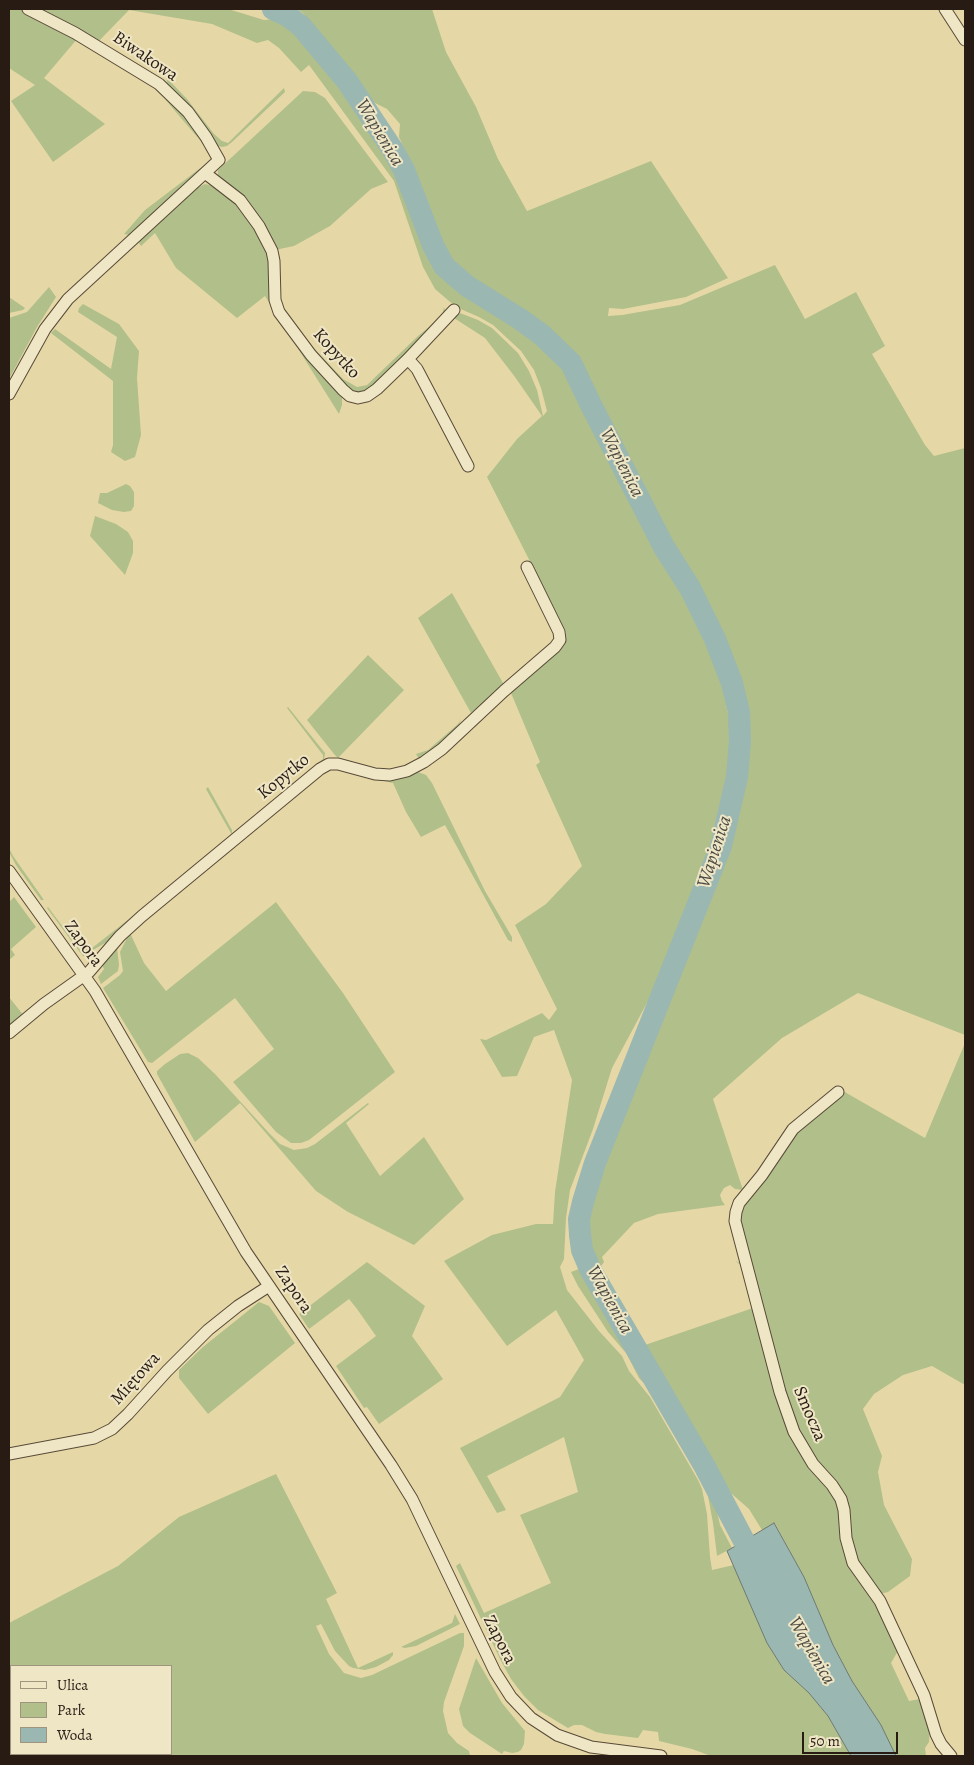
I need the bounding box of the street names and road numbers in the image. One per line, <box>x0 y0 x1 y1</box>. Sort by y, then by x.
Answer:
street label: Biwakowa <box>108 27 182 87</box>
street label: Kopytko <box>308 324 364 384</box>
street label: Kopytko <box>254 750 314 804</box>
street label: Zapora <box>59 917 107 971</box>
street label: Zapora <box>269 1262 317 1318</box>
street label: Miętowa <box>107 1348 165 1410</box>
street label: Smocza <box>788 1383 830 1445</box>
street label: Zapora <box>478 1612 520 1668</box>

